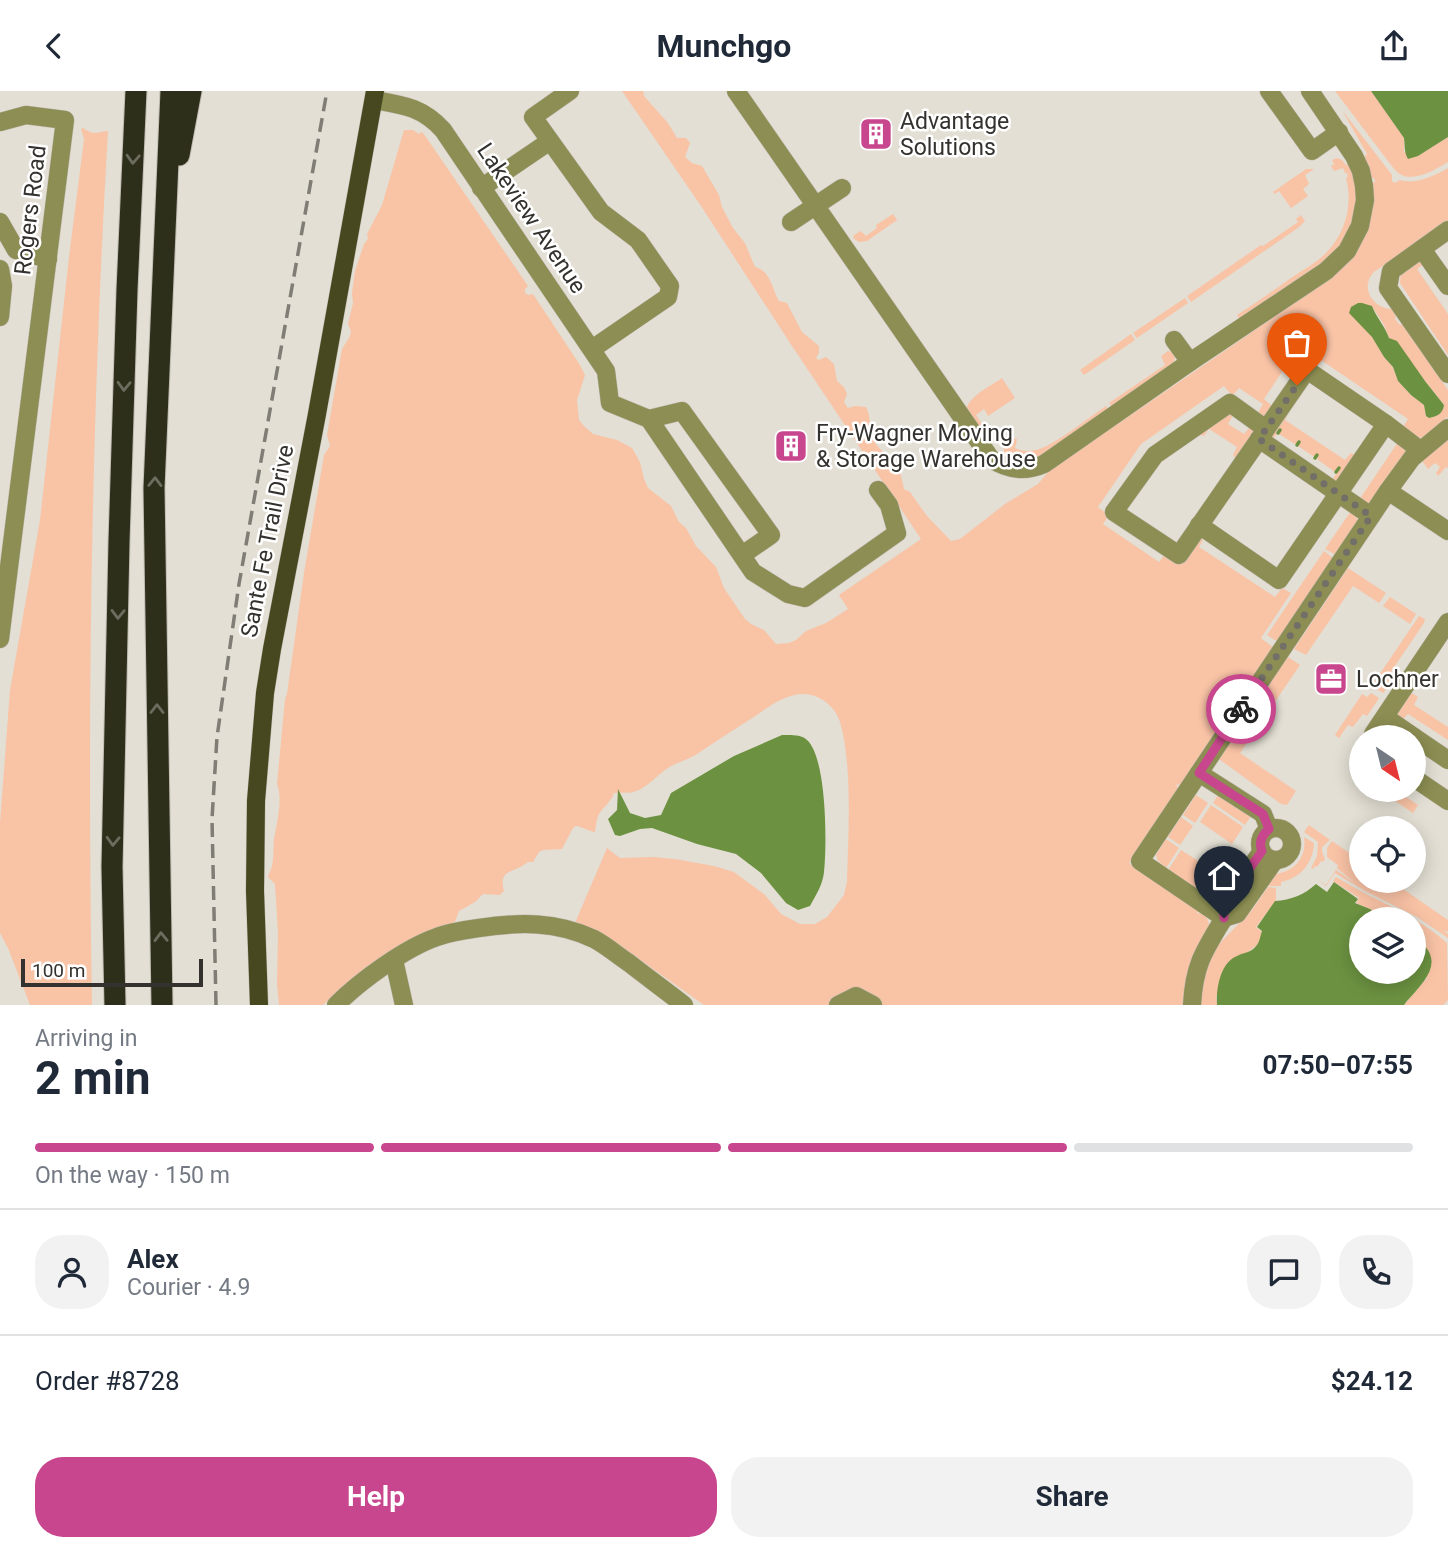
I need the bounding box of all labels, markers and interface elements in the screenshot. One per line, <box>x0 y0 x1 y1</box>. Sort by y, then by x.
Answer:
icon: back <box>35 27 73 65</box>
text: Munchgo <box>657 27 791 65</box>
icon: share <box>1375 27 1413 65</box>
place label: Advantage Solutions <box>900 108 1009 161</box>
building icon: Advantage Solutions <box>857 115 895 153</box>
street label: Lakeview Avenue <box>471 138 592 299</box>
street label: Rogers Road <box>9 144 52 276</box>
one-way arrow <box>125 154 140 165</box>
pin <box>1267 313 1327 385</box>
icon: bag <box>1278 324 1316 362</box>
one-way arrow <box>116 381 131 392</box>
place label: Fry-Wagner Moving & Storage Warehouse <box>816 420 1036 473</box>
building icon: Fry-Wagner Moving & Storage Warehouse <box>772 427 810 465</box>
street label: Sante Fe Trail Drive <box>236 443 299 640</box>
one-way arrow <box>147 476 162 487</box>
one-way arrow <box>111 609 126 620</box>
office icon: Lochner <box>1312 660 1350 698</box>
place label: Lochner <box>1356 666 1439 693</box>
courier <box>1206 674 1276 744</box>
icon: bike <box>1222 690 1260 728</box>
one-way arrow <box>149 704 165 714</box>
north arrow <box>1349 725 1426 801</box>
map controls <box>1349 725 1426 984</box>
button: locate <box>1349 816 1426 893</box>
one-way arrow <box>105 837 121 847</box>
pin <box>1194 846 1254 918</box>
icon: home <box>1205 857 1243 895</box>
button: layers <box>1349 907 1426 984</box>
one-way arrow <box>153 931 168 942</box>
scale bar <box>21 956 203 988</box>
text: 100 m <box>32 959 85 982</box>
text: Arriving in <box>35 1025 138 1052</box>
text: 07:50–07:55 <box>1263 1050 1413 1080</box>
text: 2 min <box>35 1051 151 1105</box>
text: On the way · 150 m <box>35 1162 230 1189</box>
button: person <box>35 1235 109 1309</box>
button: chat <box>1247 1235 1321 1309</box>
button: phone <box>1339 1235 1413 1309</box>
text: Alex <box>127 1244 179 1274</box>
text: Courier · 4.9 <box>127 1274 250 1301</box>
text: Order #8728 <box>35 1366 180 1396</box>
text: $24.12 <box>1331 1366 1413 1396</box>
button: Help <box>35 1457 717 1537</box>
button: Share <box>731 1457 1413 1537</box>

